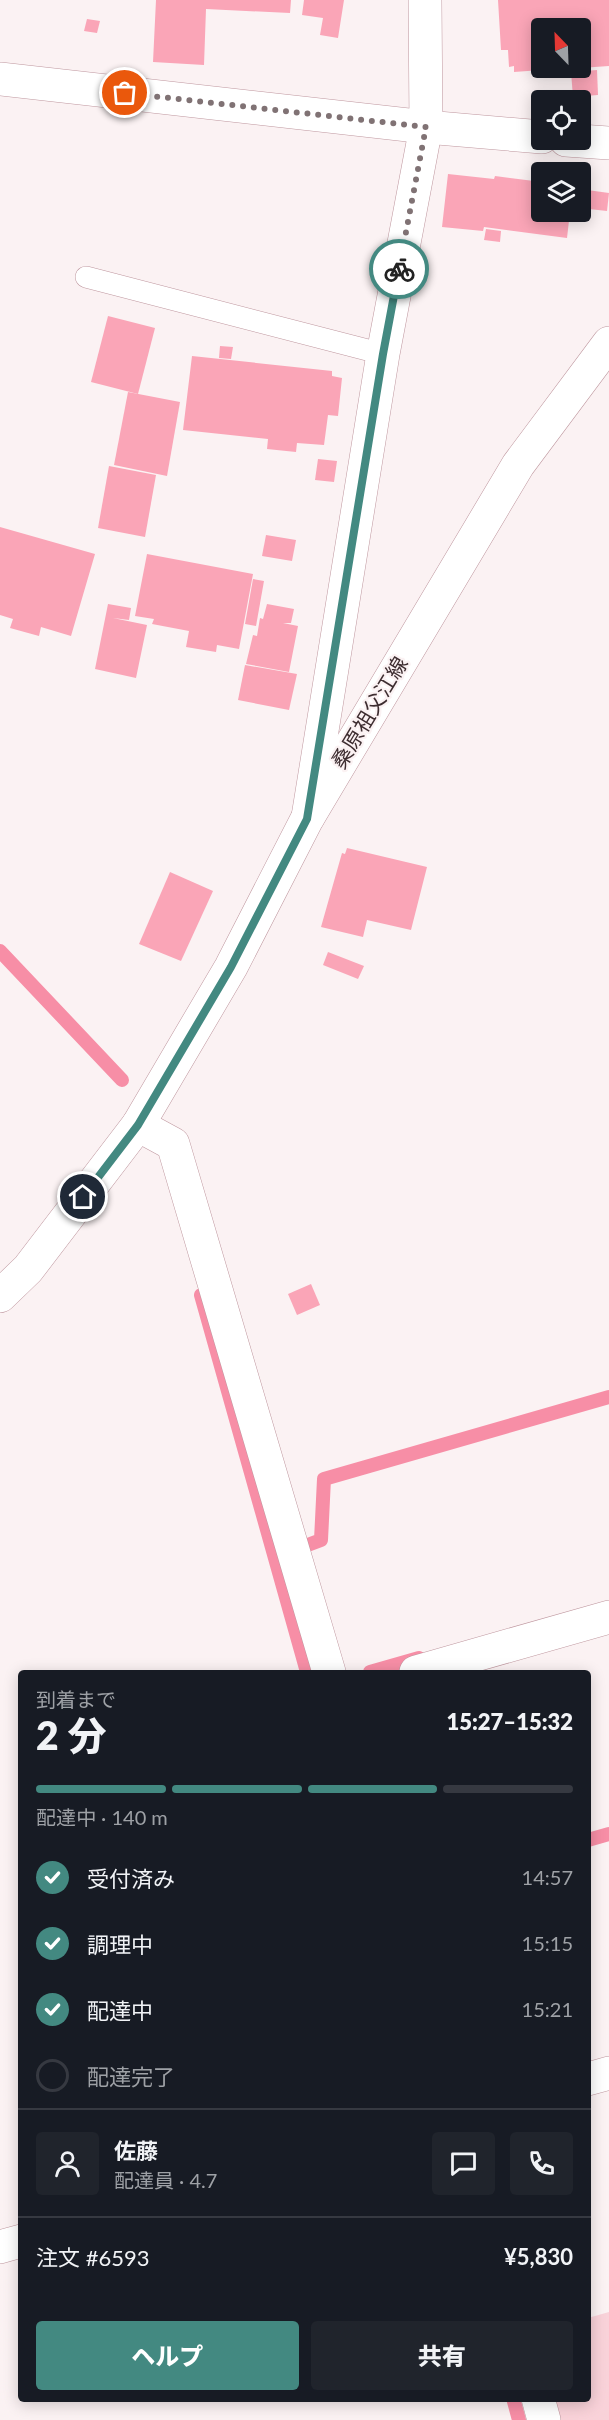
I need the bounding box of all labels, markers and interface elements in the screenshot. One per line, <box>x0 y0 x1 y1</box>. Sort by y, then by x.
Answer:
north arrow <box>531 18 591 78</box>
map controls <box>531 18 591 222</box>
pin <box>99 67 150 118</box>
icon: bag <box>108 76 141 109</box>
button: locate <box>531 90 591 150</box>
button: layers <box>531 162 591 222</box>
courier <box>369 239 429 299</box>
icon: bike <box>383 253 416 286</box>
street label: 桑原祖父江線 <box>326 652 412 773</box>
pin <box>57 1171 108 1222</box>
icon: home <box>66 1180 99 1213</box>
text: 到着まで <box>36 1687 116 1711</box>
text: 15:27–15:32 <box>447 1708 573 1735</box>
text: 2 分 <box>36 1712 107 1758</box>
text: 配達中 · 140 m <box>36 1805 168 1829</box>
icon: check <box>36 1861 69 1894</box>
text: 受付済み <box>87 1865 175 1892</box>
text: 14:57 <box>522 1865 573 1889</box>
icon: check <box>36 1927 69 1960</box>
text: 調理中 <box>87 1931 153 1958</box>
text: 15:15 <box>522 1931 573 1955</box>
icon: check <box>36 1993 69 2026</box>
text: 配達中 <box>87 1997 153 2024</box>
text: 15:21 <box>522 1997 573 2021</box>
text: 配達完了 <box>87 2063 175 2090</box>
button: person <box>36 2132 99 2195</box>
button: chat <box>432 2132 495 2195</box>
button: phone <box>510 2132 573 2195</box>
text: 佐藤 <box>114 2137 158 2164</box>
text: 配達員 · 4.7 <box>114 2168 217 2192</box>
text: ¥5,830 <box>504 2243 573 2270</box>
text: 注文 #6593 <box>36 2244 149 2271</box>
button: ヘルプ <box>36 2321 299 2390</box>
button: 共有 <box>311 2321 573 2390</box>

